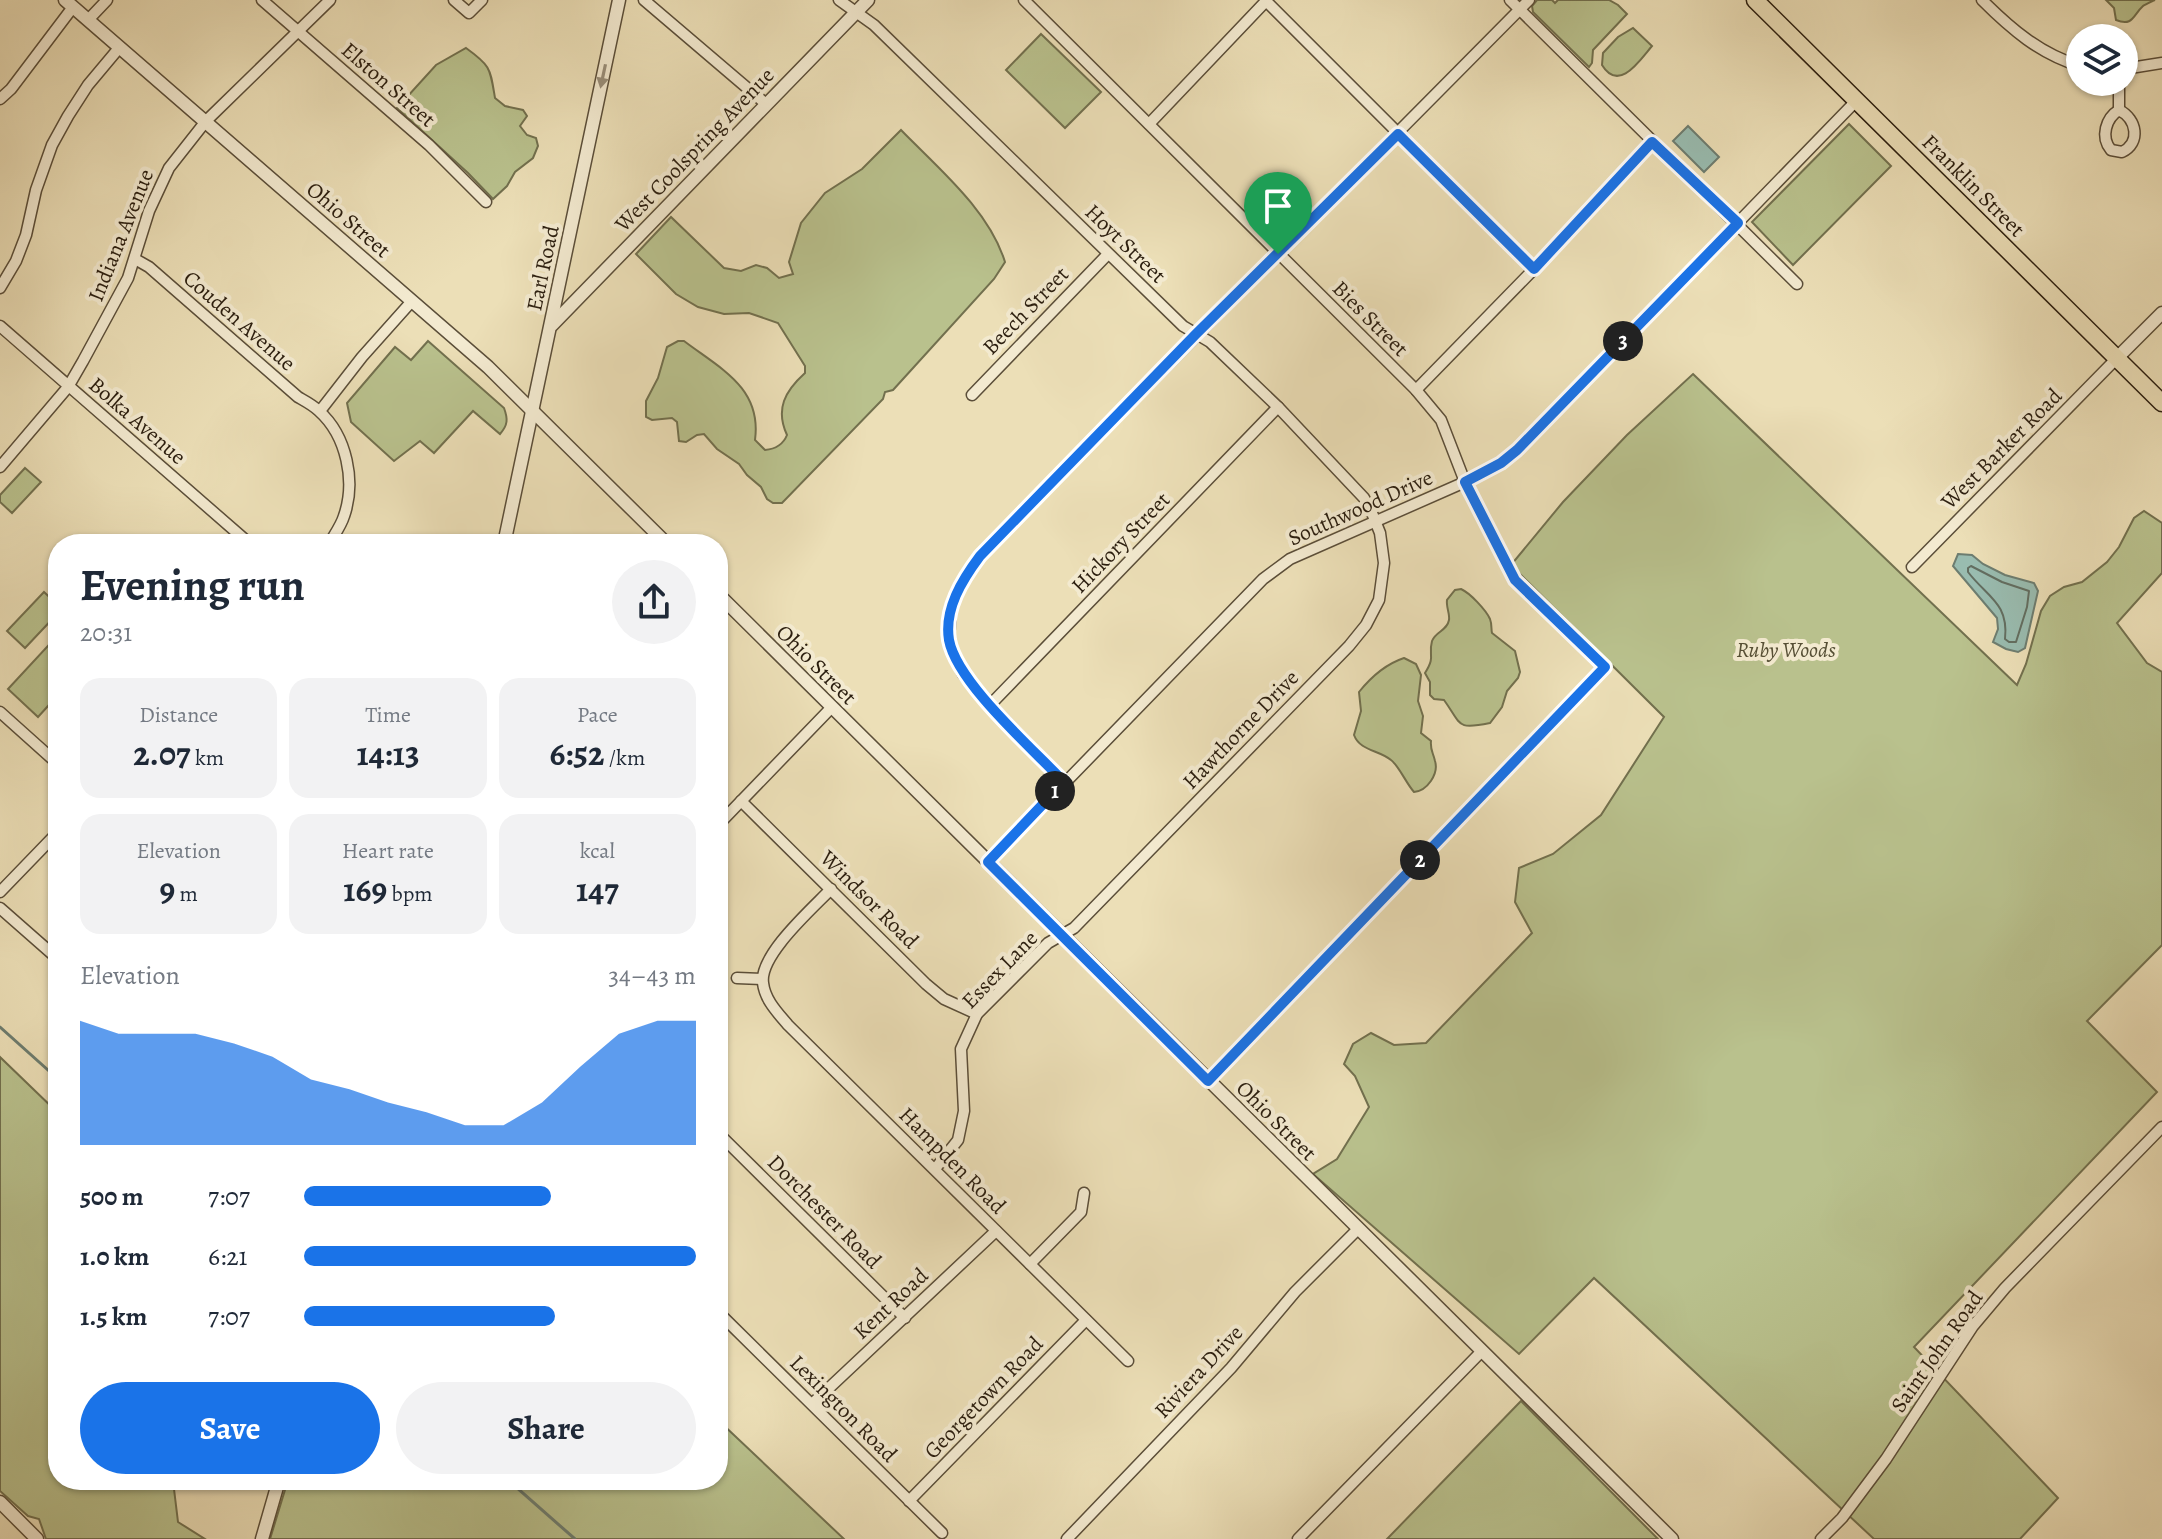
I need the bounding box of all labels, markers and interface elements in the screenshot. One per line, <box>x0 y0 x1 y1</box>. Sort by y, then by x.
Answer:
map controls <box>2066 24 2138 96</box>
button: layers <box>2066 24 2138 96</box>
street label: Elston Street <box>335 35 442 134</box>
street label: West Coolspring Avenue <box>608 61 781 239</box>
one-way arrow <box>596 64 609 89</box>
street label: Franklin Street <box>1915 128 2031 244</box>
street label: Indiana Avenue <box>81 165 161 306</box>
pin <box>1244 172 1312 254</box>
street label: Ohio Street <box>300 175 397 265</box>
icon: arrive <box>1256 184 1300 228</box>
street label: Hoyt Street <box>1078 197 1173 290</box>
street label: Earl Road <box>519 222 567 314</box>
street label: Beech Street <box>976 260 1075 361</box>
street label: Couden Avenue <box>177 264 302 378</box>
street label: Bies Street <box>1326 274 1415 363</box>
pin: 3 <box>1603 321 1643 361</box>
text: 3 <box>1618 326 1628 356</box>
street label: Bolka Avenue <box>82 370 192 471</box>
street label: West Barker Road <box>1934 381 2069 517</box>
street label: Southwood Drive <box>1283 463 1437 553</box>
street label: Hickory Street <box>1065 485 1177 600</box>
text: Evening run <box>80 555 305 615</box>
button: share <box>612 560 696 644</box>
text: 20:31 <box>80 615 132 650</box>
street label: Ohio Street <box>769 618 863 712</box>
park label: Ruby Woods <box>1736 635 1836 665</box>
street label: Hawthorne Drive <box>1176 663 1306 796</box>
text: Distance <box>139 700 218 730</box>
text: Time <box>365 700 411 730</box>
text: Pace <box>577 700 618 730</box>
text: 2.07 <box>133 730 191 777</box>
text: 14:13 <box>356 730 420 777</box>
text: 6:52 <box>549 730 604 777</box>
text: km <box>191 743 224 773</box>
text: /km <box>604 743 645 773</box>
pin: 1 <box>1035 771 1075 811</box>
text: 1 <box>1051 776 1059 806</box>
text: Elevation <box>136 836 221 866</box>
text: Heart rate <box>342 836 434 866</box>
text: kcal <box>580 836 615 866</box>
pin: 2 <box>1400 840 1440 880</box>
street label: Windsor Road <box>813 843 925 956</box>
text: 2 <box>1415 845 1425 875</box>
text: 9 <box>159 866 175 913</box>
text: 169 <box>343 866 387 913</box>
text: 147 <box>576 866 619 913</box>
text: m <box>175 879 198 909</box>
text: bpm <box>387 879 433 909</box>
street label: Essex Lane <box>955 924 1045 1015</box>
text: Elevation <box>80 958 180 993</box>
text: 34–43 m <box>608 958 696 993</box>
street label: Ohio Street <box>1229 1074 1323 1168</box>
street label: Hampden Road <box>892 1101 1013 1221</box>
street label: Dorchester Road <box>761 1148 888 1276</box>
text: 500 m <box>80 1179 144 1214</box>
text: 7:07 <box>208 1179 250 1214</box>
text: 1.0 km <box>80 1239 149 1274</box>
text: 6:21 <box>208 1239 247 1274</box>
street label: Kent Road <box>847 1261 935 1346</box>
street label: Saint John Road <box>1884 1284 1990 1419</box>
text: 1.5 km <box>80 1299 147 1334</box>
text: 7:07 <box>208 1299 250 1334</box>
street label: Riviera Drive <box>1148 1318 1250 1425</box>
street label: Georgetown Road <box>917 1330 1050 1466</box>
street label: Lexington Road <box>783 1348 904 1469</box>
button: Save <box>80 1382 380 1474</box>
button: Share <box>396 1382 696 1474</box>

